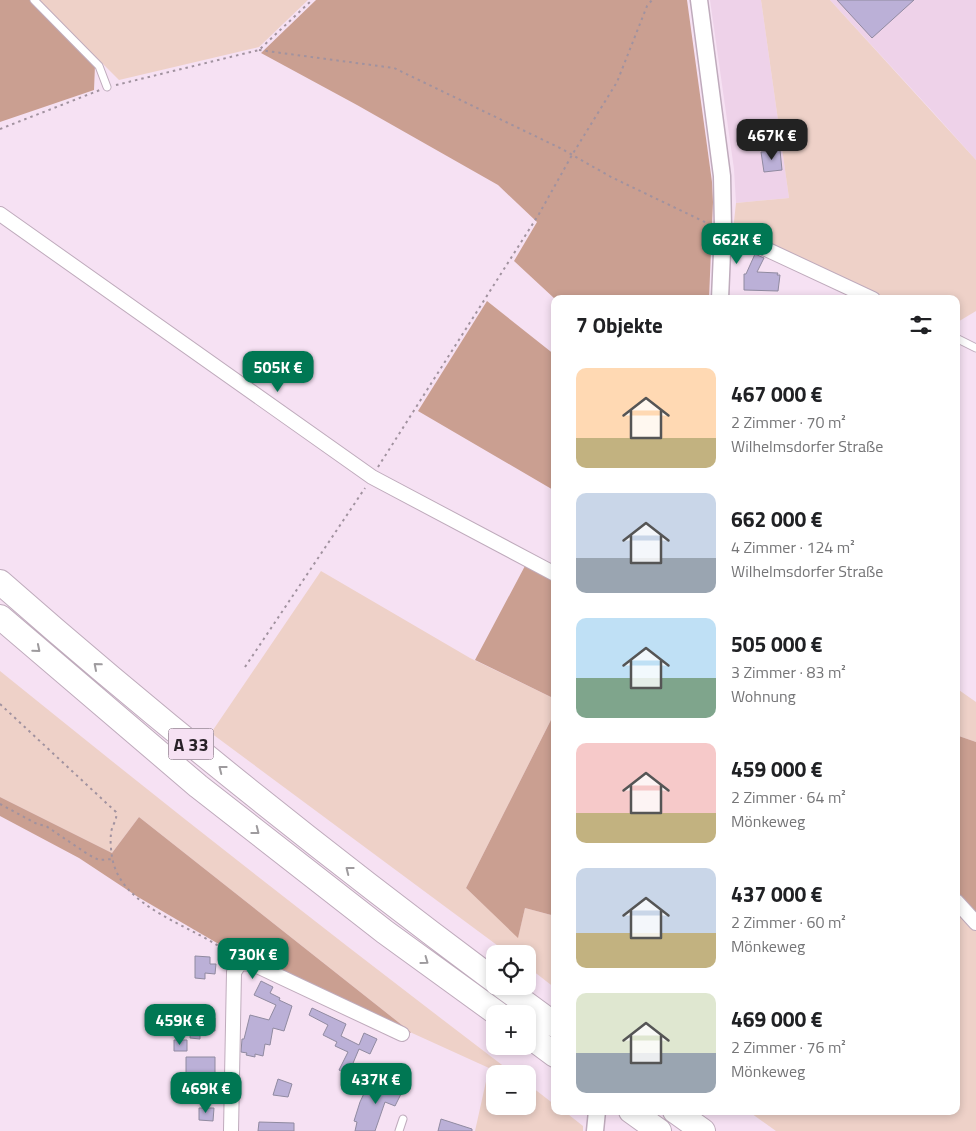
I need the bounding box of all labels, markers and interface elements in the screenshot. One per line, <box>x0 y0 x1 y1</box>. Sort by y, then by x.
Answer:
pin: 467K € <box>731 119 813 161</box>
text: 467K € <box>748 123 796 147</box>
pin: 662K € <box>696 222 778 265</box>
text: 662K € <box>713 227 761 251</box>
text: 7 Objekte <box>576 309 663 341</box>
icon: filters <box>907 311 935 339</box>
pin: 505K € <box>237 350 319 393</box>
text: 505K € <box>254 355 302 379</box>
text: 467 000 € <box>731 378 823 410</box>
icon: home <box>616 388 676 448</box>
text: 2 Zimmer · 70 m² <box>731 410 846 434</box>
text: Wilhelmsdorfer Straße <box>731 434 883 458</box>
text: 662 000 € <box>731 503 823 535</box>
icon: home <box>616 513 676 573</box>
text: 4 Zimmer · 124 m² <box>731 535 855 559</box>
text: Wilhelmsdorfer Straße <box>731 559 883 583</box>
text: 505 000 € <box>731 628 823 660</box>
icon: home <box>616 638 676 698</box>
one-way arrow <box>31 644 40 653</box>
text: 3 Zimmer · 83 m² <box>731 660 846 684</box>
one-way arrow <box>93 662 102 671</box>
text: Wohnung <box>731 684 796 708</box>
road number: A 33 <box>168 729 214 760</box>
text: 459 000 € <box>731 753 823 785</box>
icon: home <box>616 763 676 823</box>
one-way arrow <box>219 767 228 775</box>
text: 2 Zimmer · 64 m² <box>731 785 846 809</box>
text: Mönkeweg <box>731 809 805 833</box>
one-way arrow <box>250 825 260 834</box>
one-way arrow <box>346 868 355 876</box>
text: 437 000 € <box>731 878 823 910</box>
icon: home <box>616 888 676 948</box>
text: 2 Zimmer · 60 m² <box>731 910 846 934</box>
text: Mönkeweg <box>731 934 805 958</box>
pin: 730K € <box>212 938 294 980</box>
text: 730K € <box>229 942 277 966</box>
map controls <box>486 945 536 1115</box>
button: locate <box>486 945 536 995</box>
one-way arrow <box>419 955 428 963</box>
text: 469 000 € <box>731 1003 823 1035</box>
pin: 459K € <box>139 1004 221 1046</box>
button: + <box>486 1005 536 1055</box>
text: 459K € <box>156 1008 204 1032</box>
icon: home <box>616 1013 676 1073</box>
text: 2 Zimmer · 76 m² <box>731 1035 846 1059</box>
text: Mönkeweg <box>731 1059 805 1083</box>
pin: 437K € <box>335 1062 417 1105</box>
button: − <box>486 1065 536 1115</box>
text: 437K € <box>352 1067 400 1091</box>
pin: 469K € <box>165 1072 247 1114</box>
text: 469K € <box>182 1076 230 1100</box>

